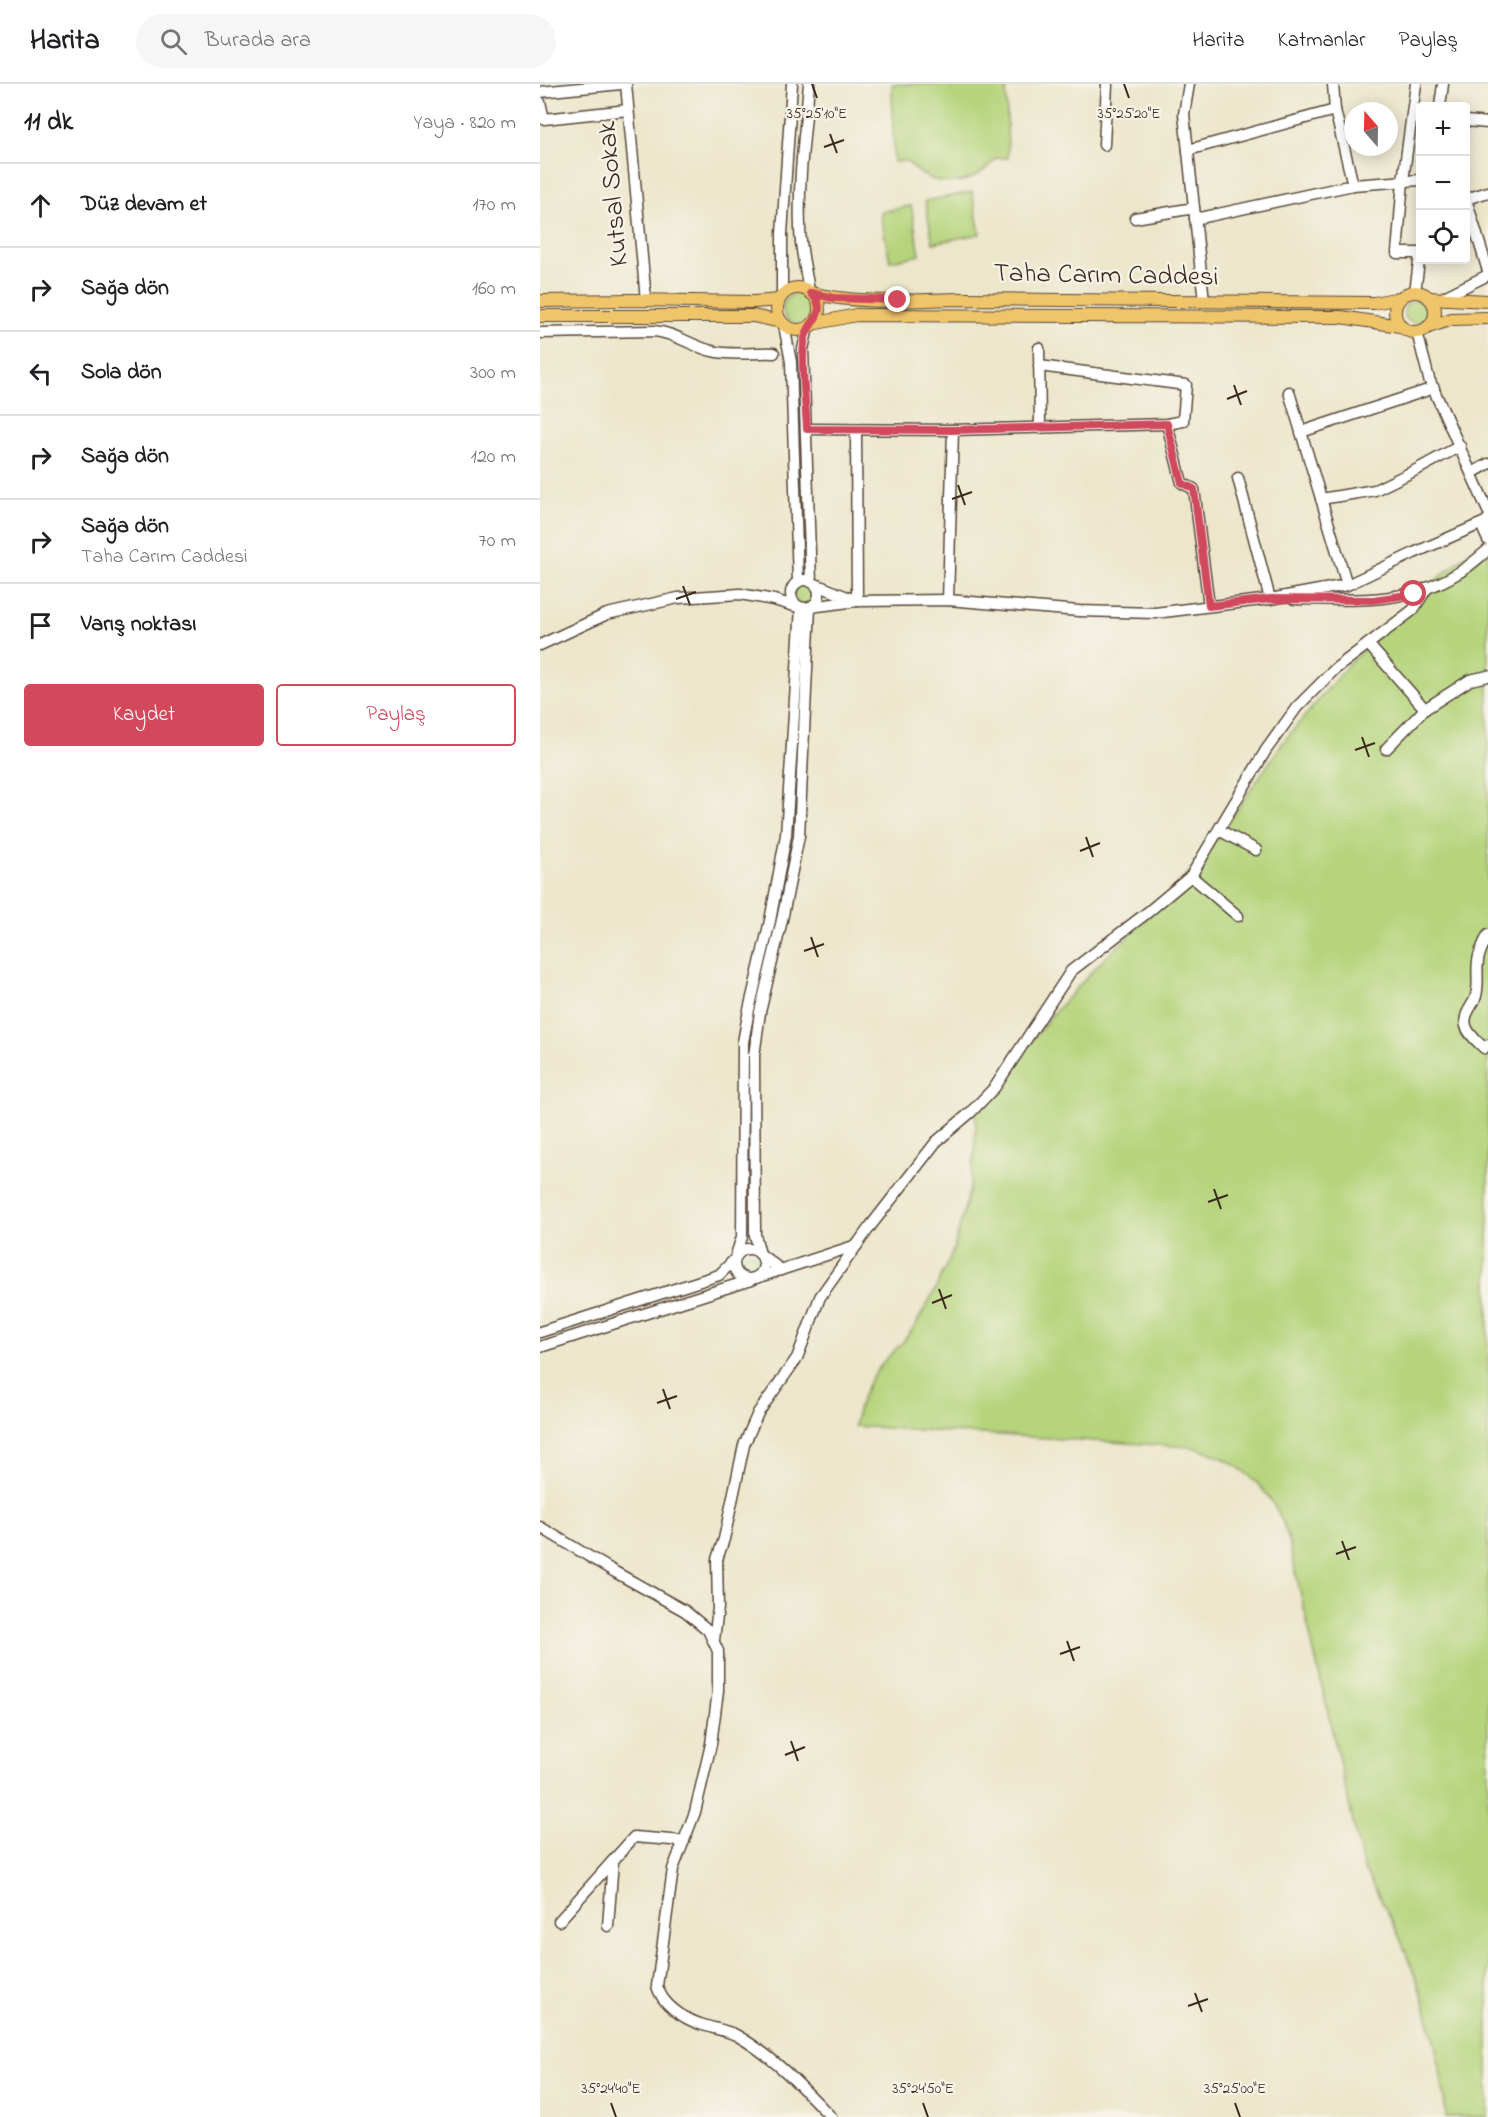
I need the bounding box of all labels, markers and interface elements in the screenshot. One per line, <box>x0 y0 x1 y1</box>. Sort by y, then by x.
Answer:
search box <box>136 14 556 68</box>
text: Harita <box>30 21 100 62</box>
icon: search <box>157 25 190 58</box>
text: Burada ara <box>205 25 311 57</box>
text: Harita <box>1192 26 1245 56</box>
text: Katmanlar <box>1278 26 1366 56</box>
text: Paylaş <box>1399 26 1458 56</box>
north arrow <box>1344 102 1398 156</box>
map controls <box>1416 102 1470 264</box>
button: + <box>1416 102 1470 156</box>
text: 35°25'10"E <box>787 103 847 125</box>
text: 35°25'20"E <box>1098 103 1160 125</box>
text: 11 dk <box>24 104 73 142</box>
text: Yaya · 820 m <box>413 109 516 138</box>
street label: Kutsal Sokak <box>588 119 640 268</box>
button: − <box>1416 156 1470 210</box>
icon: ahead <box>24 189 57 222</box>
text: Düz devam et <box>81 189 207 221</box>
text: 170 m <box>472 191 516 220</box>
button: locate <box>1416 210 1470 264</box>
street label: Taha Carım Caddesi <box>993 255 1219 297</box>
icon: right <box>24 273 57 306</box>
text: Sağa dön <box>81 273 169 305</box>
text: 160 m <box>472 275 516 304</box>
route end <box>884 286 910 312</box>
icon: left <box>24 357 57 390</box>
text: Sola dön <box>81 357 162 389</box>
text: 300 m <box>470 359 516 388</box>
icon: right <box>24 441 57 474</box>
text: Sağa dön <box>81 441 169 473</box>
text: 120 m <box>471 443 516 472</box>
text: Sağa dön <box>81 511 169 543</box>
icon: right <box>24 525 57 558</box>
text: 70 m <box>479 527 516 556</box>
text: Taha Carım Caddesi <box>81 543 248 572</box>
route start <box>1400 580 1426 606</box>
icon: arrive <box>24 609 57 642</box>
text: Varış noktası <box>81 609 196 641</box>
button: Kaydet <box>24 684 264 746</box>
button: Paylaş <box>276 684 516 746</box>
text: 35°24'40"E <box>581 2078 641 2100</box>
text: 35°24'50"E <box>892 2078 954 2100</box>
text: 35°25'00"E <box>1204 2078 1266 2100</box>

